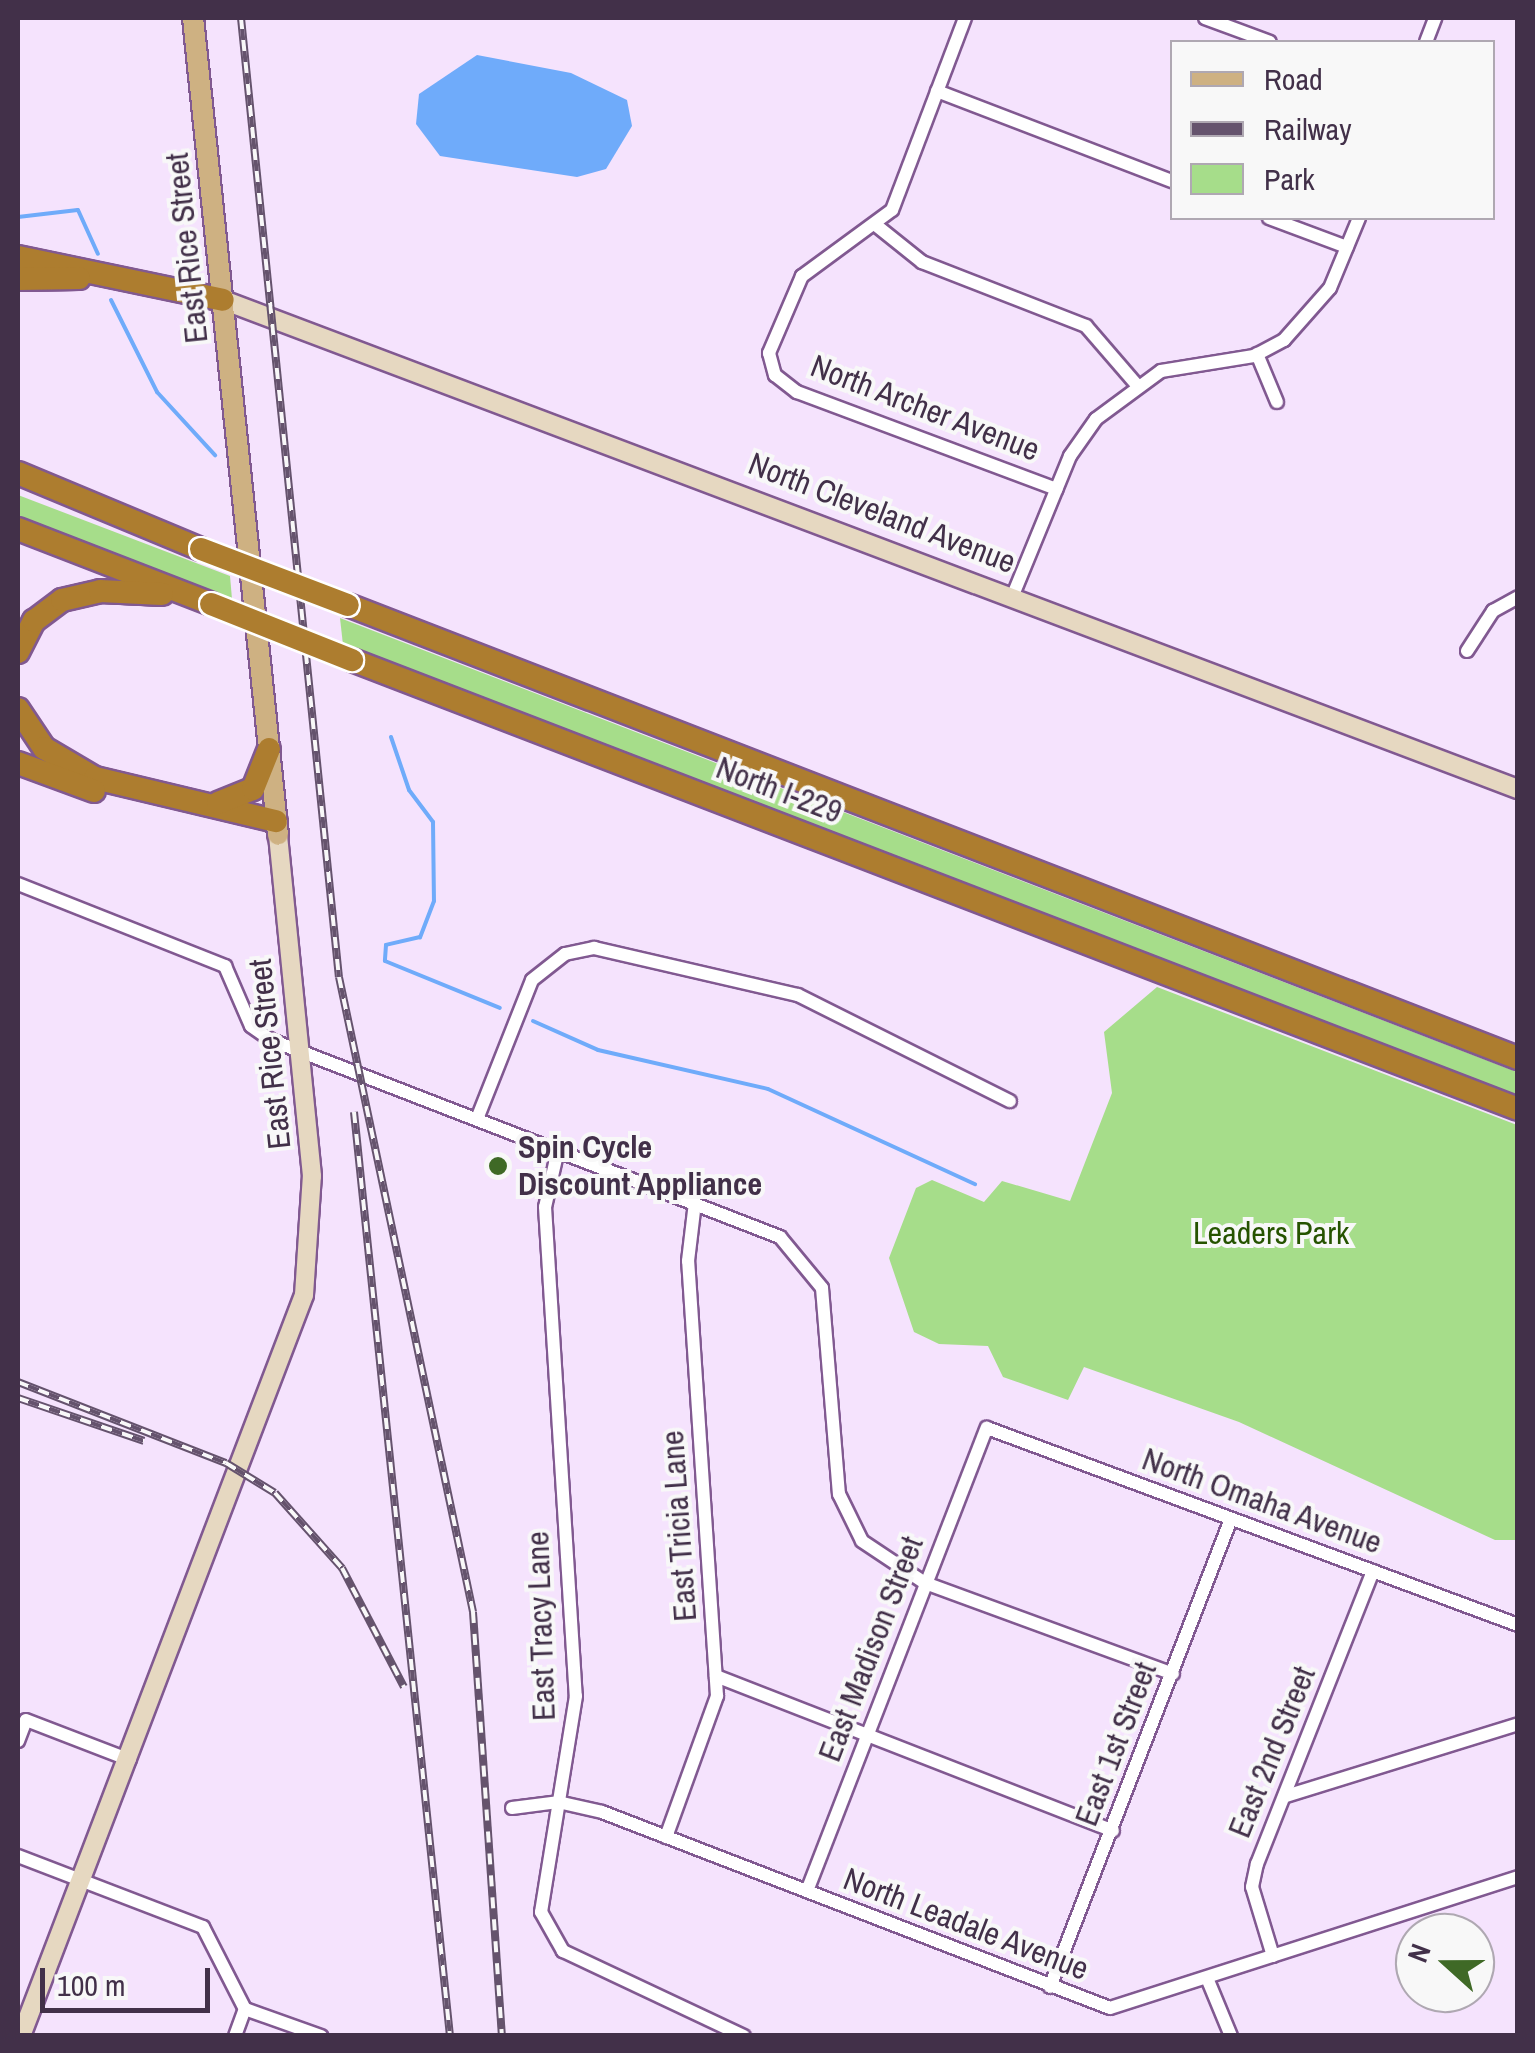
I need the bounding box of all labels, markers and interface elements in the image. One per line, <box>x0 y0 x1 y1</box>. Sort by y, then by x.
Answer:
legend <box>1170 40 1495 220</box>
text: Road <box>1264 59 1323 99</box>
text: Railway <box>1264 109 1351 149</box>
street label: East Rice Street <box>158 151 216 345</box>
text: Park <box>1264 159 1315 199</box>
street label: North Archer Avenue <box>804 346 1046 470</box>
street label: North Cleveland Avenue <box>743 444 1021 582</box>
street label: North I-229 <box>711 749 847 831</box>
street label: East Rice Street <box>241 957 299 1151</box>
place label: Spin Cycle Discount Appliance <box>518 1129 763 1204</box>
marker: Spin Cycle Discount Appliance <box>487 1155 509 1177</box>
park label: Leaders Park <box>1193 1214 1349 1252</box>
street label: East Tricia Lane <box>653 1429 705 1623</box>
street label: North Omaha Avenue <box>1136 1440 1388 1562</box>
street label: East Tracy Lane <box>518 1530 564 1722</box>
street label: East Madison Street <box>810 1531 932 1767</box>
street label: East 1st Street <box>1067 1657 1165 1831</box>
street label: East 2nd Street <box>1220 1661 1324 1843</box>
street label: North Leadale Avenue <box>837 1859 1095 1989</box>
north arrow <box>1395 1913 1495 2013</box>
text: N <box>1398 1938 1440 1968</box>
scale bar <box>45 1948 215 2010</box>
text: 100 m <box>57 1965 125 2005</box>

